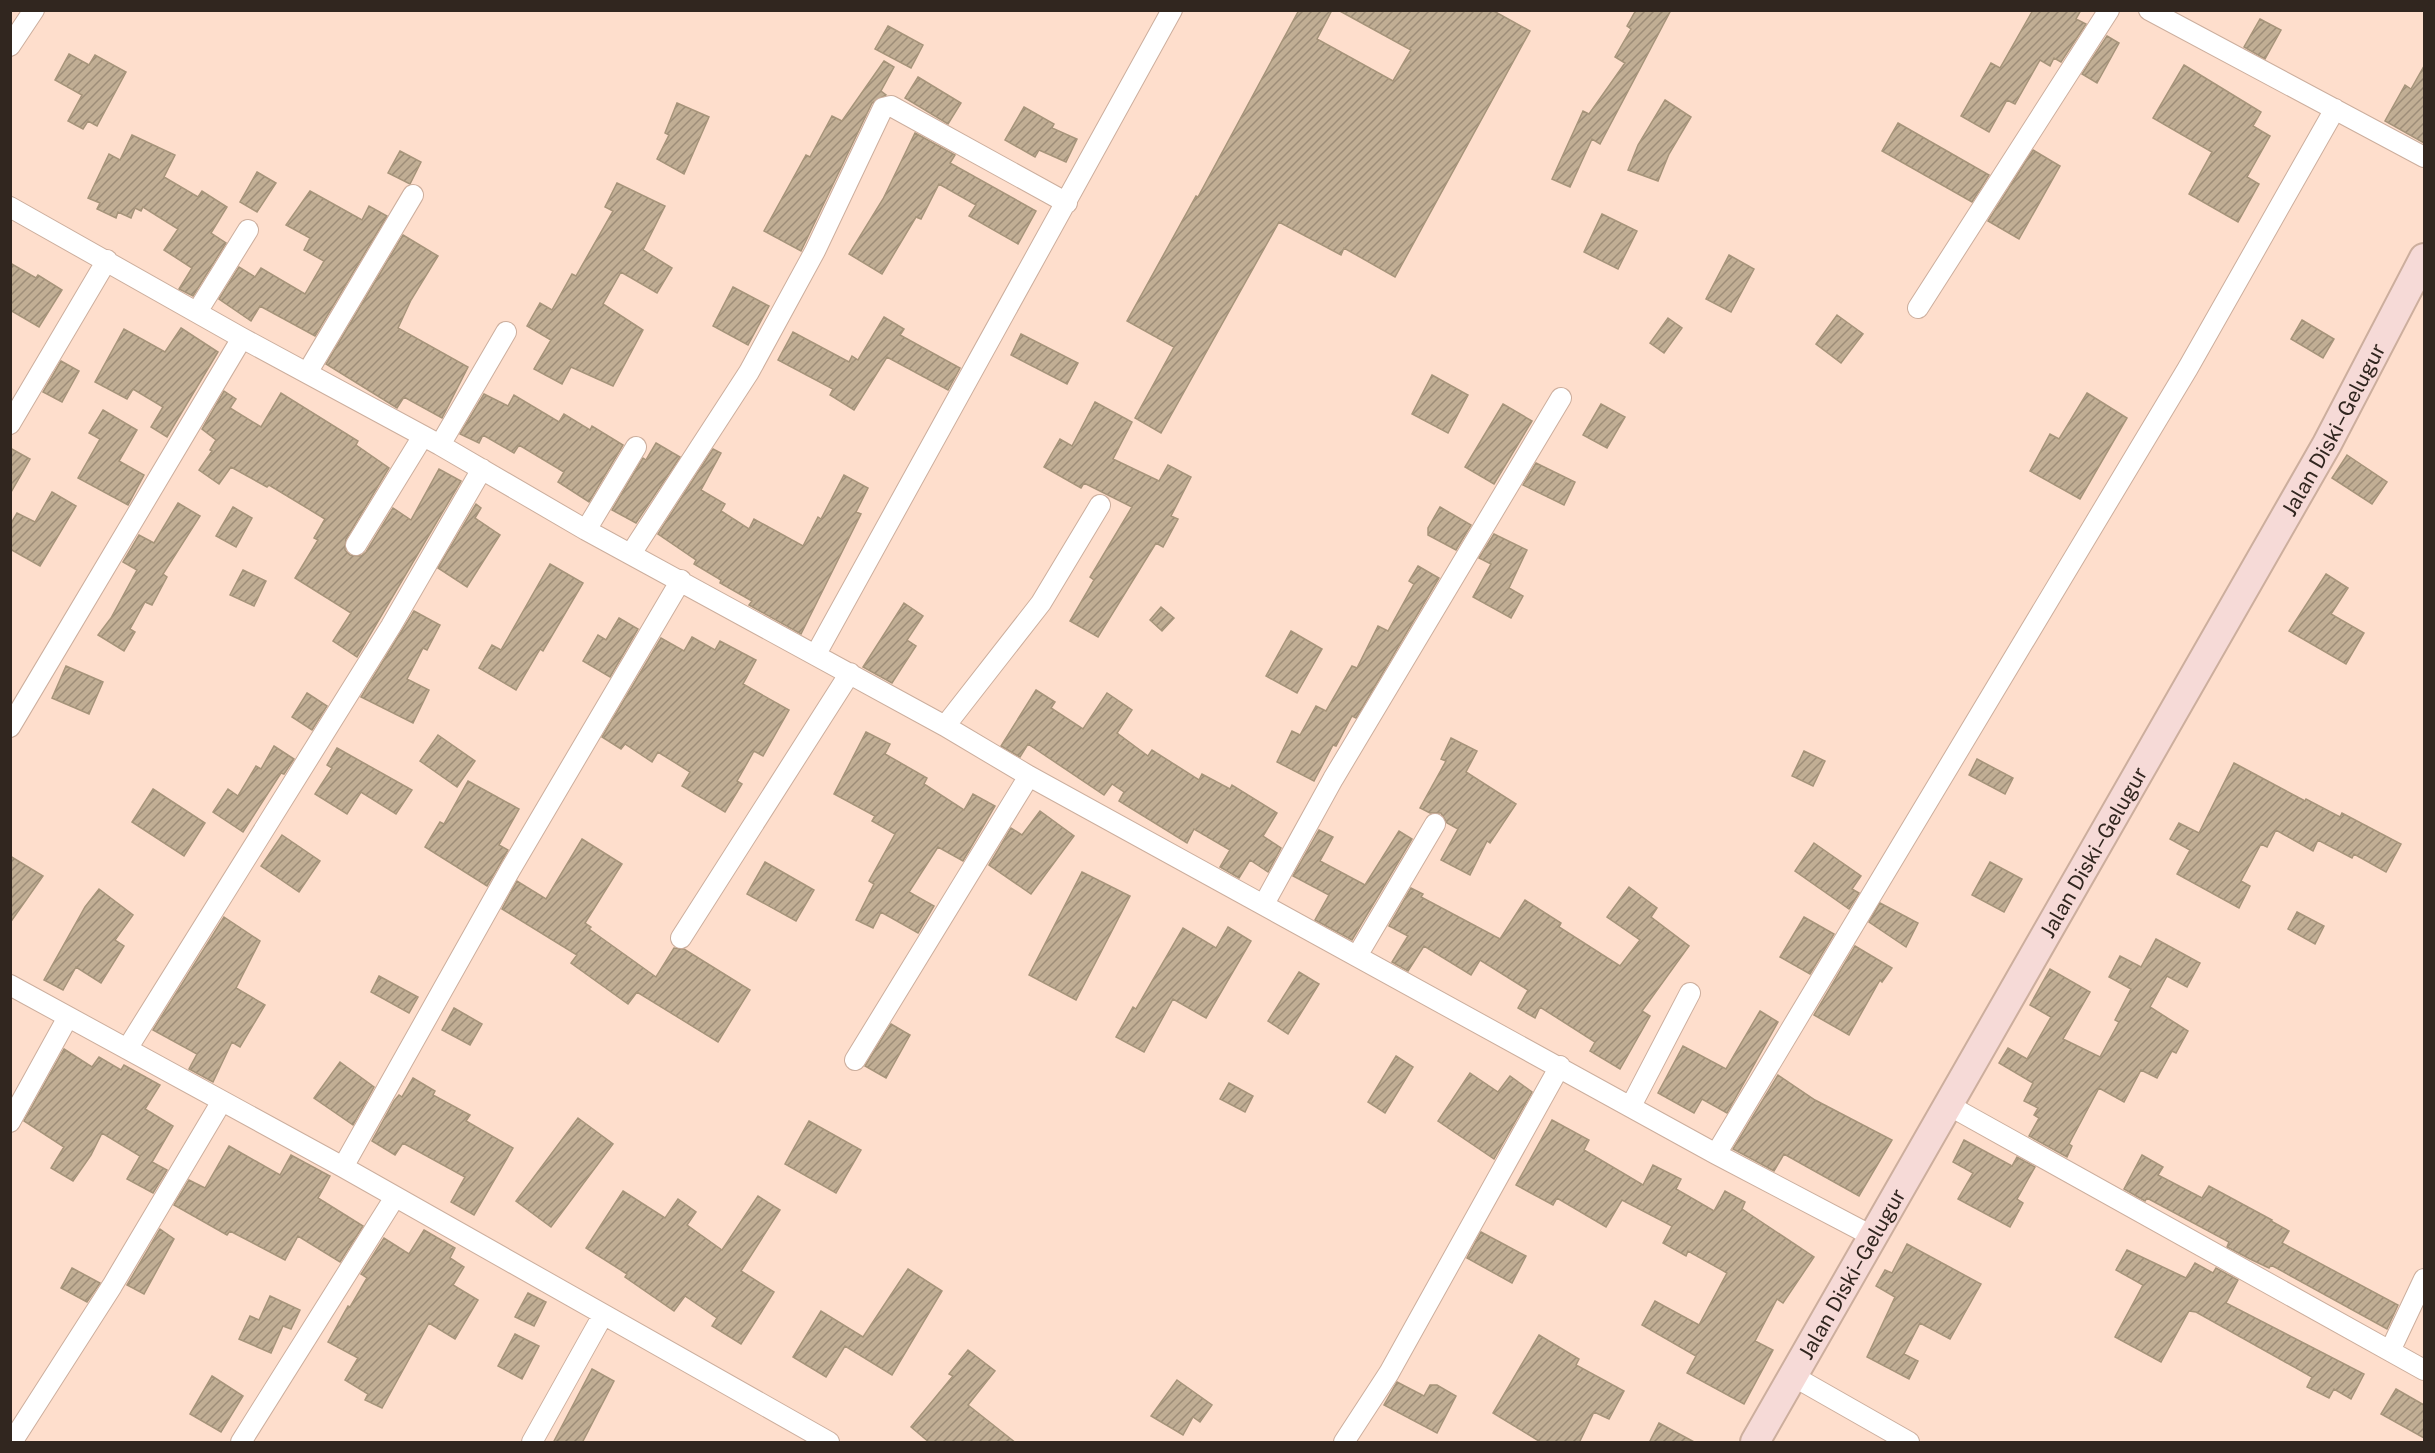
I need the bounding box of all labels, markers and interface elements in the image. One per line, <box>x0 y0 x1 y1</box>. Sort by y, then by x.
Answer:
street label: Jalan Diski–Gelugur <box>2276 339 2390 520</box>
street label: Jalan Diski–Gelugur <box>2034 762 2152 942</box>
street label: Jalan Diski–Gelugur <box>1793 1184 1910 1364</box>

